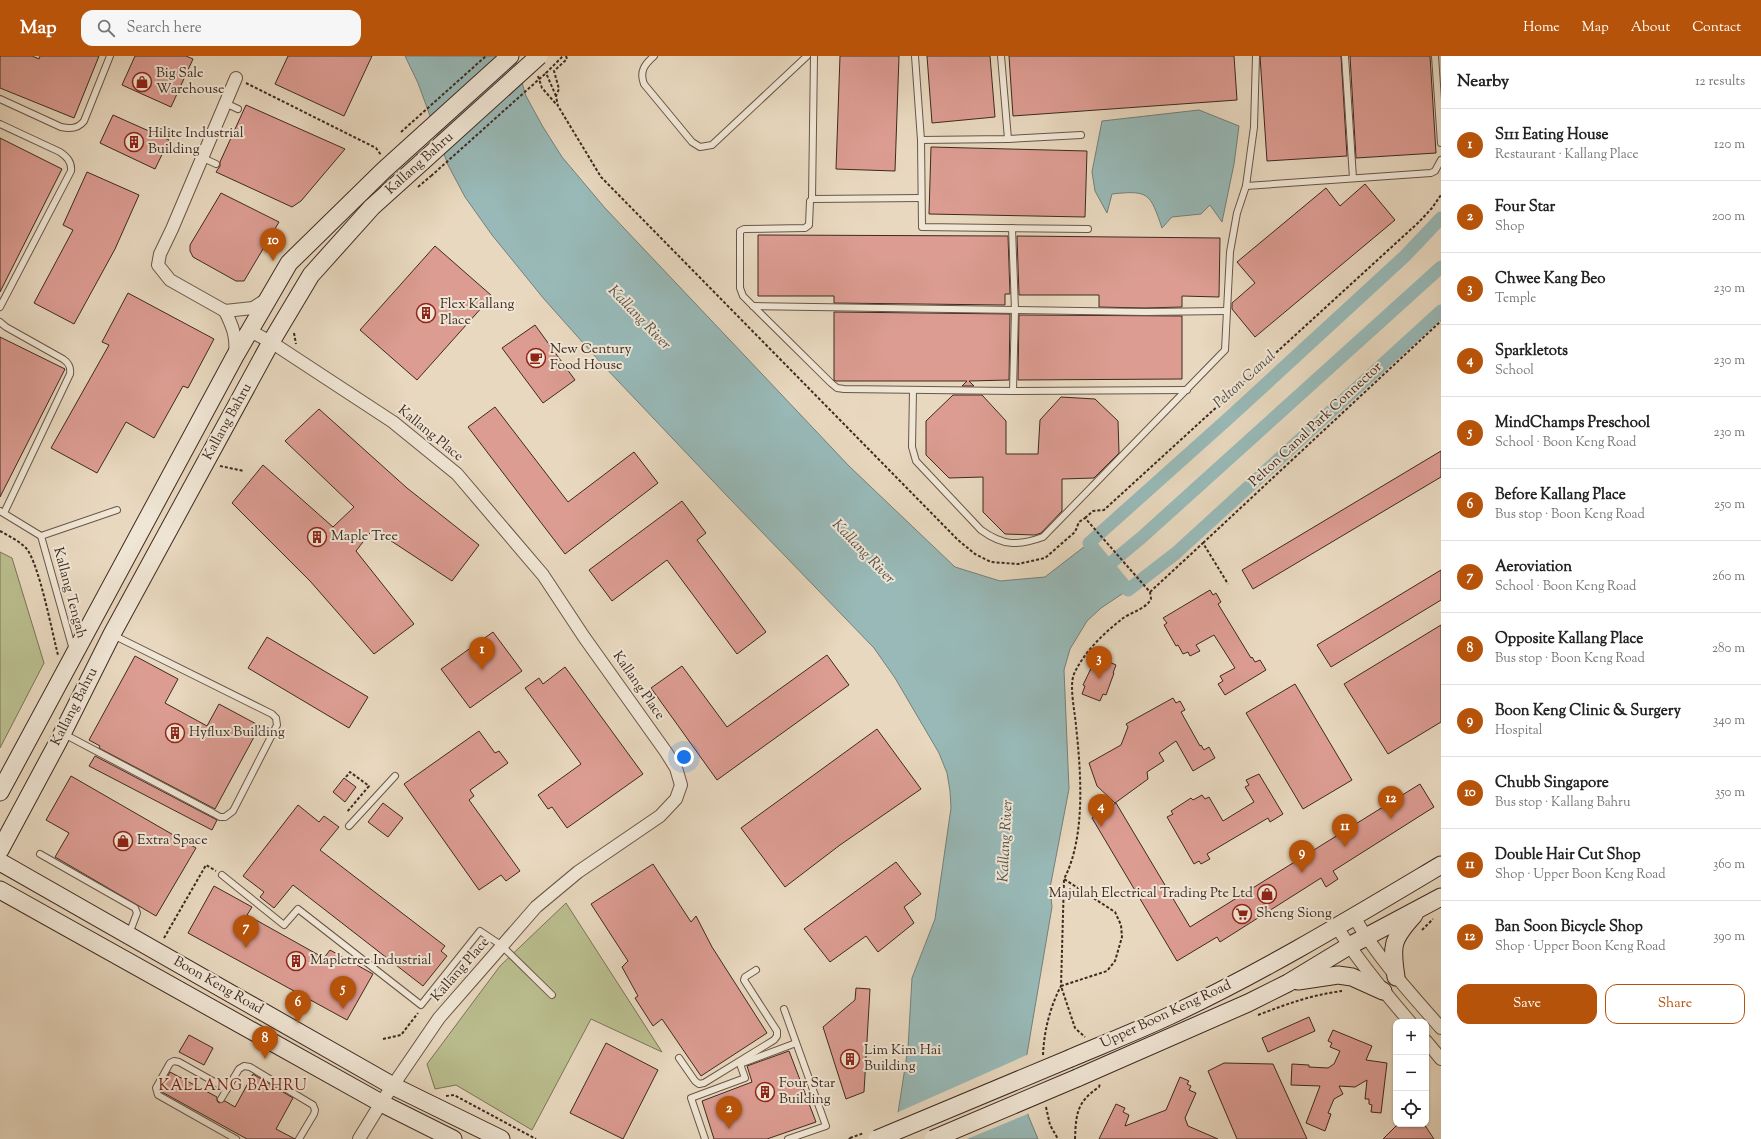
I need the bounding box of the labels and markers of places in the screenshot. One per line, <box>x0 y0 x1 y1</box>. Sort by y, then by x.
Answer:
place label: Big Sale Warehouse <box>156 64 225 100</box>
shop icon: Big Sale Warehouse <box>131 71 153 93</box>
place label: Hilite Industrial Building <box>148 124 244 160</box>
building icon: Hilite Industrial Building <box>123 131 145 153</box>
pin: 10 <box>260 228 286 261</box>
place label: Flex Kallang Place <box>440 295 515 331</box>
building icon: Flex Kallang Place <box>415 302 437 324</box>
place label: New Century Food House <box>550 340 631 376</box>
cafe icon: New Century Food House <box>525 347 547 369</box>
building icon: Maple Tree <box>306 526 328 548</box>
place label: Maple Tree <box>331 527 398 547</box>
pin: 1 <box>469 637 495 670</box>
pin: 3 <box>1086 646 1112 679</box>
building icon: Hyflux Building <box>164 722 186 744</box>
place label: Hyflux Building <box>189 723 285 743</box>
pin: 12 <box>1378 786 1404 819</box>
pin: 4 <box>1088 794 1114 827</box>
pin: 11 <box>1332 814 1358 847</box>
shop icon: Extra Space <box>112 830 134 852</box>
place label: Extra Space <box>137 831 208 851</box>
pin: 9 <box>1289 840 1315 873</box>
shop icon: Majulah Electrical Trading Pte Ltd <box>1256 883 1278 905</box>
place label: Majulah Electrical Trading Pte Ltd <box>1049 884 1253 904</box>
supermarket icon: Sheng Siong <box>1231 903 1253 925</box>
place label: Sheng Siong <box>1256 904 1332 924</box>
pin: 7 <box>233 915 259 948</box>
building icon: Mapletree Industrial <box>285 950 307 972</box>
place label: Mapletree Industrial <box>310 951 432 971</box>
pin: 5 <box>330 976 356 1009</box>
pin: 6 <box>285 990 311 1023</box>
pin: 8 <box>252 1026 278 1059</box>
place label: Lim Kim Hai Building <box>864 1041 941 1077</box>
building icon: Lim Kim Hai Building <box>839 1048 861 1070</box>
place label: Four Star Building <box>779 1074 836 1110</box>
building icon: Four Star Building <box>754 1081 776 1103</box>
pin: 2 <box>716 1096 742 1129</box>

